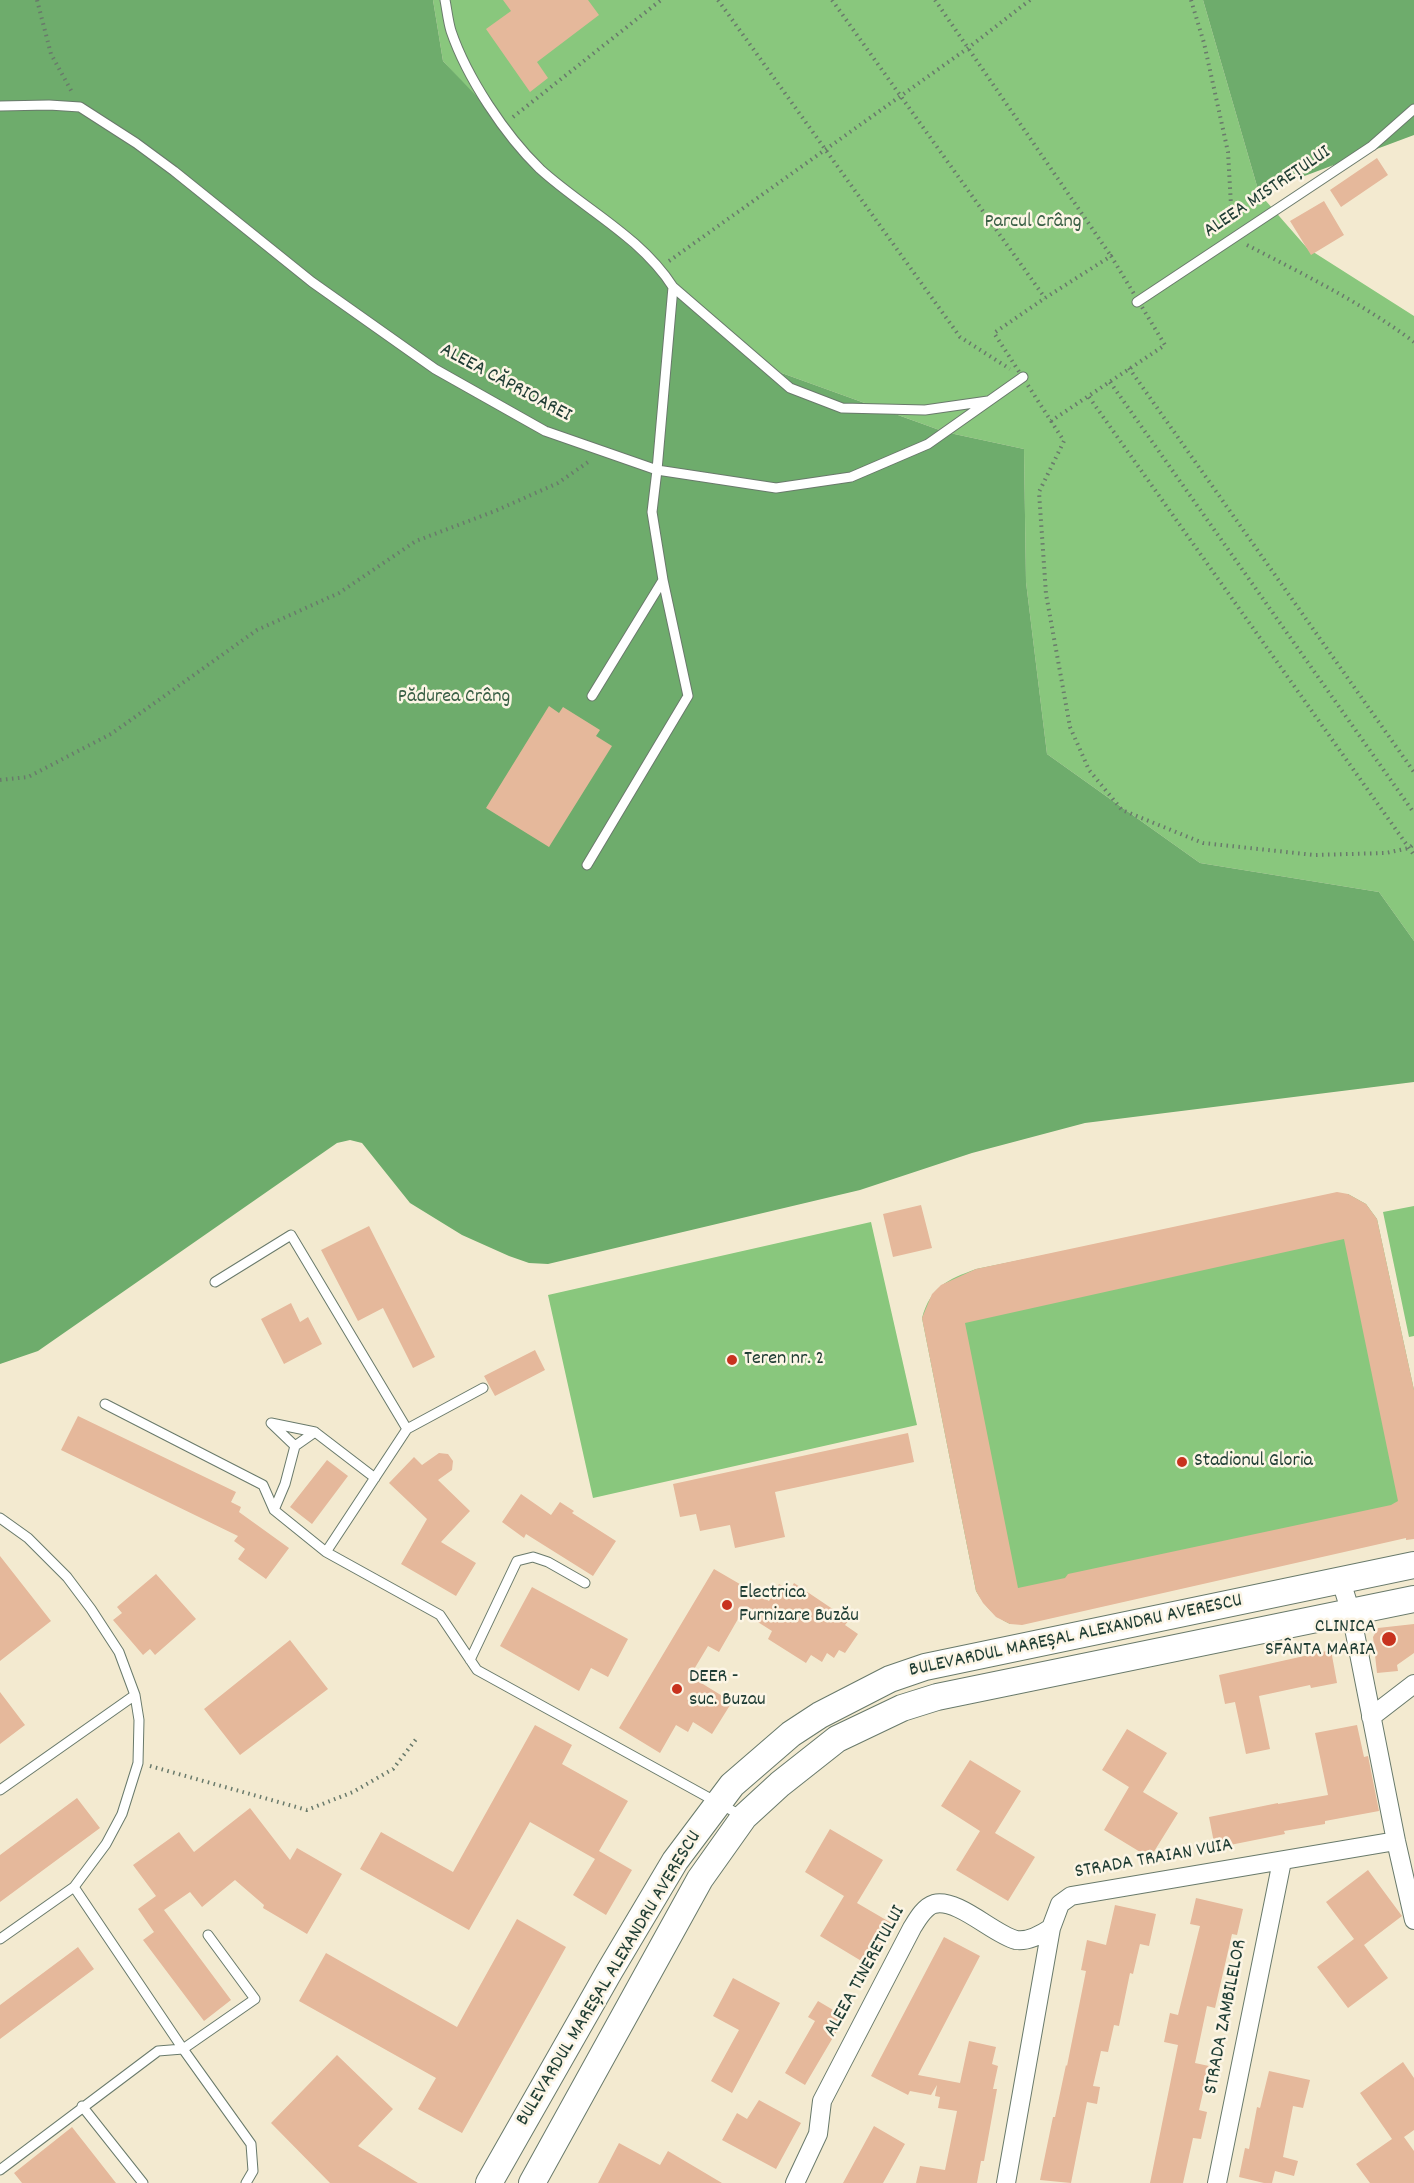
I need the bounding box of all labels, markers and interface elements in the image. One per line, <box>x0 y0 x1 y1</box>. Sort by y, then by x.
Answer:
street label: ALEEA MISTREȚULUI <box>1200 142 1336 244</box>
park label: Parcul Crâng <box>984 211 1082 235</box>
street label: ALEEA CĂPRIOAREI <box>435 339 575 429</box>
park label: Pădurea Crâng <box>398 686 510 710</box>
place label: Teren nr. 2 <box>744 1348 824 1372</box>
marker: Teren nr. 2 <box>725 1353 739 1367</box>
place label: Stadionul Gloria <box>1194 1450 1313 1474</box>
marker: Stadionul Gloria <box>1175 1455 1189 1469</box>
place label: Electrica Furnizare Buzău <box>739 1582 859 1629</box>
street label: BULEVARDUL MAREȘAL ALEXANDRU AVERESCU <box>907 1590 1245 1684</box>
marker: Electrica Furnizare Buzău <box>720 1598 734 1612</box>
place label: CLINICA SFÂNTA MARIA <box>1265 1616 1376 1663</box>
marker: CLINICA SFÂNTA MARIA <box>1380 1630 1398 1648</box>
place label: DEER - suc. Buzau <box>689 1666 766 1713</box>
marker: DEER - suc. Buzau <box>670 1682 684 1696</box>
street label: BULEVARDUL MAREȘAL ALEXANDRU AVERESCU <box>512 1827 708 2131</box>
street label: STRADA TRAIAN VUIA <box>1073 1834 1235 1886</box>
street label: ALEEA TINERETULUI <box>820 1902 912 2042</box>
street label: STRADA ZAMBILELOR <box>1200 1938 1254 2096</box>

